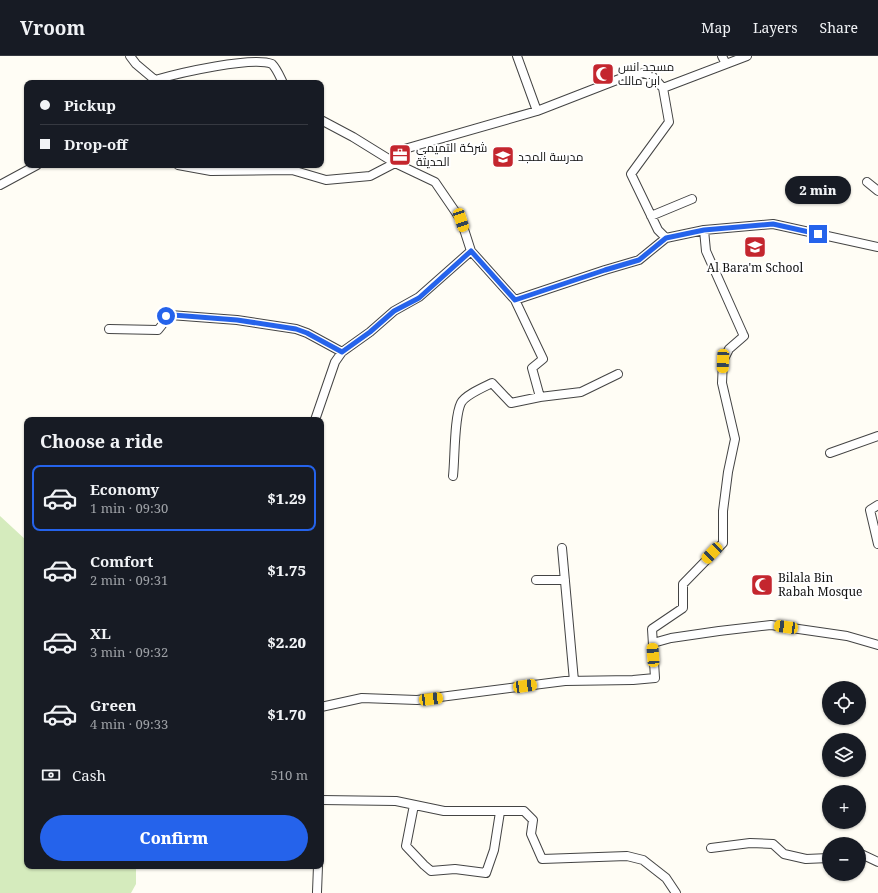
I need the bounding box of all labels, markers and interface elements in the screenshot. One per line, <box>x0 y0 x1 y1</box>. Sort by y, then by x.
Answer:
text: Vroom <box>20 15 85 41</box>
text: Map <box>701 18 731 37</box>
text: Layers <box>753 18 798 37</box>
text: Share <box>820 18 858 37</box>
place label: مسجد انس ابن مالك <box>618 58 674 89</box>
mosque icon: مسجد انس ابن مالك <box>590 61 616 87</box>
text: Pickup <box>64 95 116 115</box>
text: Drop-off <box>64 134 128 154</box>
place label: شركة التميمي الحديثة <box>416 139 487 170</box>
office icon: شركة التميمي الحديثة <box>387 142 413 168</box>
school or university icon: مدرسة المجد <box>490 144 516 170</box>
place label: مدرسة المجد <box>518 148 584 165</box>
callout: 2 min <box>785 176 851 204</box>
text: 2 min <box>799 181 837 199</box>
car <box>452 207 470 233</box>
route end <box>809 225 827 243</box>
school or university icon: Al Bara'm School <box>742 234 768 260</box>
place label: Al Bara'm School <box>707 259 803 276</box>
route start <box>157 307 175 325</box>
car <box>717 349 729 373</box>
text: Choose a ride <box>40 429 163 453</box>
text: Economy <box>90 479 159 499</box>
icon: car <box>42 480 78 516</box>
text: $1.29 <box>267 488 306 508</box>
text: 1 min · 09:30 <box>90 499 168 517</box>
car <box>699 540 725 566</box>
text: Comfort <box>90 551 153 571</box>
icon: car <box>42 552 78 588</box>
text: $1.75 <box>267 560 306 580</box>
place label: Bilala Bin Rabah Mosque <box>778 569 863 600</box>
text: 2 min · 09:31 <box>90 571 168 589</box>
mosque icon: Bilala Bin Rabah Mosque <box>749 572 775 598</box>
car <box>773 619 799 635</box>
text: XL <box>90 623 111 643</box>
icon: car <box>42 624 78 660</box>
text: $2.20 <box>267 632 306 652</box>
text: 3 min · 09:32 <box>90 643 168 661</box>
car <box>646 643 660 667</box>
car <box>512 678 538 694</box>
map controls <box>822 681 866 881</box>
button: locate <box>822 681 866 725</box>
car <box>418 692 444 706</box>
text: Green <box>90 695 137 715</box>
icon: car <box>42 696 78 732</box>
text: $1.70 <box>267 704 306 724</box>
text: 4 min · 09:33 <box>90 715 168 733</box>
button: layers <box>822 733 866 777</box>
icon: cash <box>40 764 62 786</box>
text: Cash <box>72 765 106 785</box>
text: 510 m <box>271 766 308 784</box>
button: + <box>822 785 866 829</box>
button: Confirm <box>40 815 308 861</box>
button: − <box>822 837 866 881</box>

